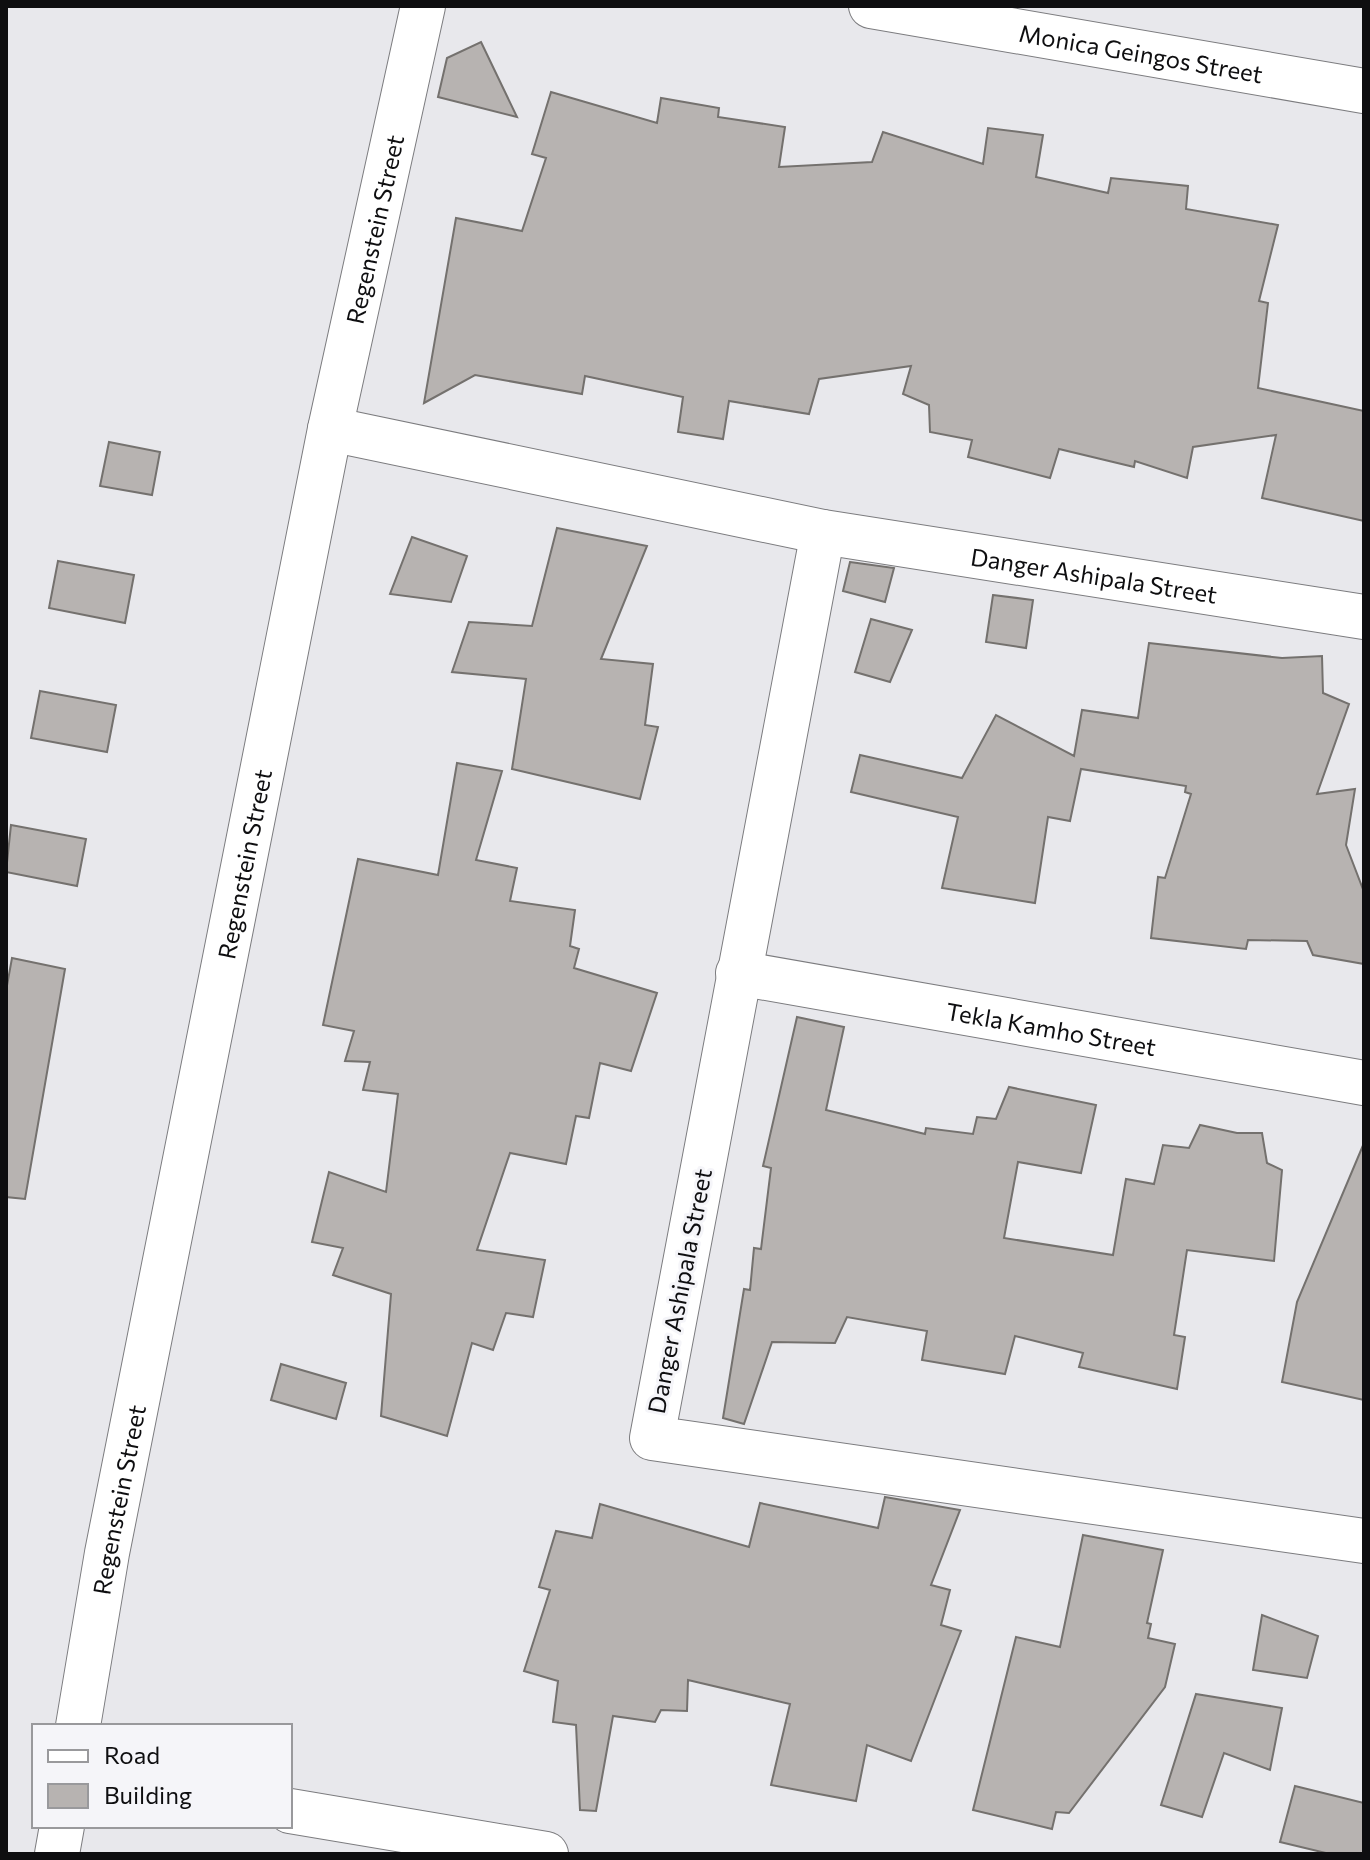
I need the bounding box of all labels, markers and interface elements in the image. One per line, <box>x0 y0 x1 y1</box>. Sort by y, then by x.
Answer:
street label: Monica Geingos Street <box>1017 17 1265 88</box>
street label: Regenstein Street <box>339 132 409 326</box>
street label: Danger Ashipala Street <box>969 541 1219 608</box>
street label: Regenstein Street <box>211 766 277 961</box>
street label: Tekla Kamho Street <box>944 995 1159 1061</box>
street label: Danger Ashipala Street <box>641 1166 717 1416</box>
street label: Regenstein Street <box>86 1402 151 1597</box>
legend <box>32 1724 292 1828</box>
text: Road <box>104 1740 160 1769</box>
text: Building <box>104 1780 192 1809</box>

